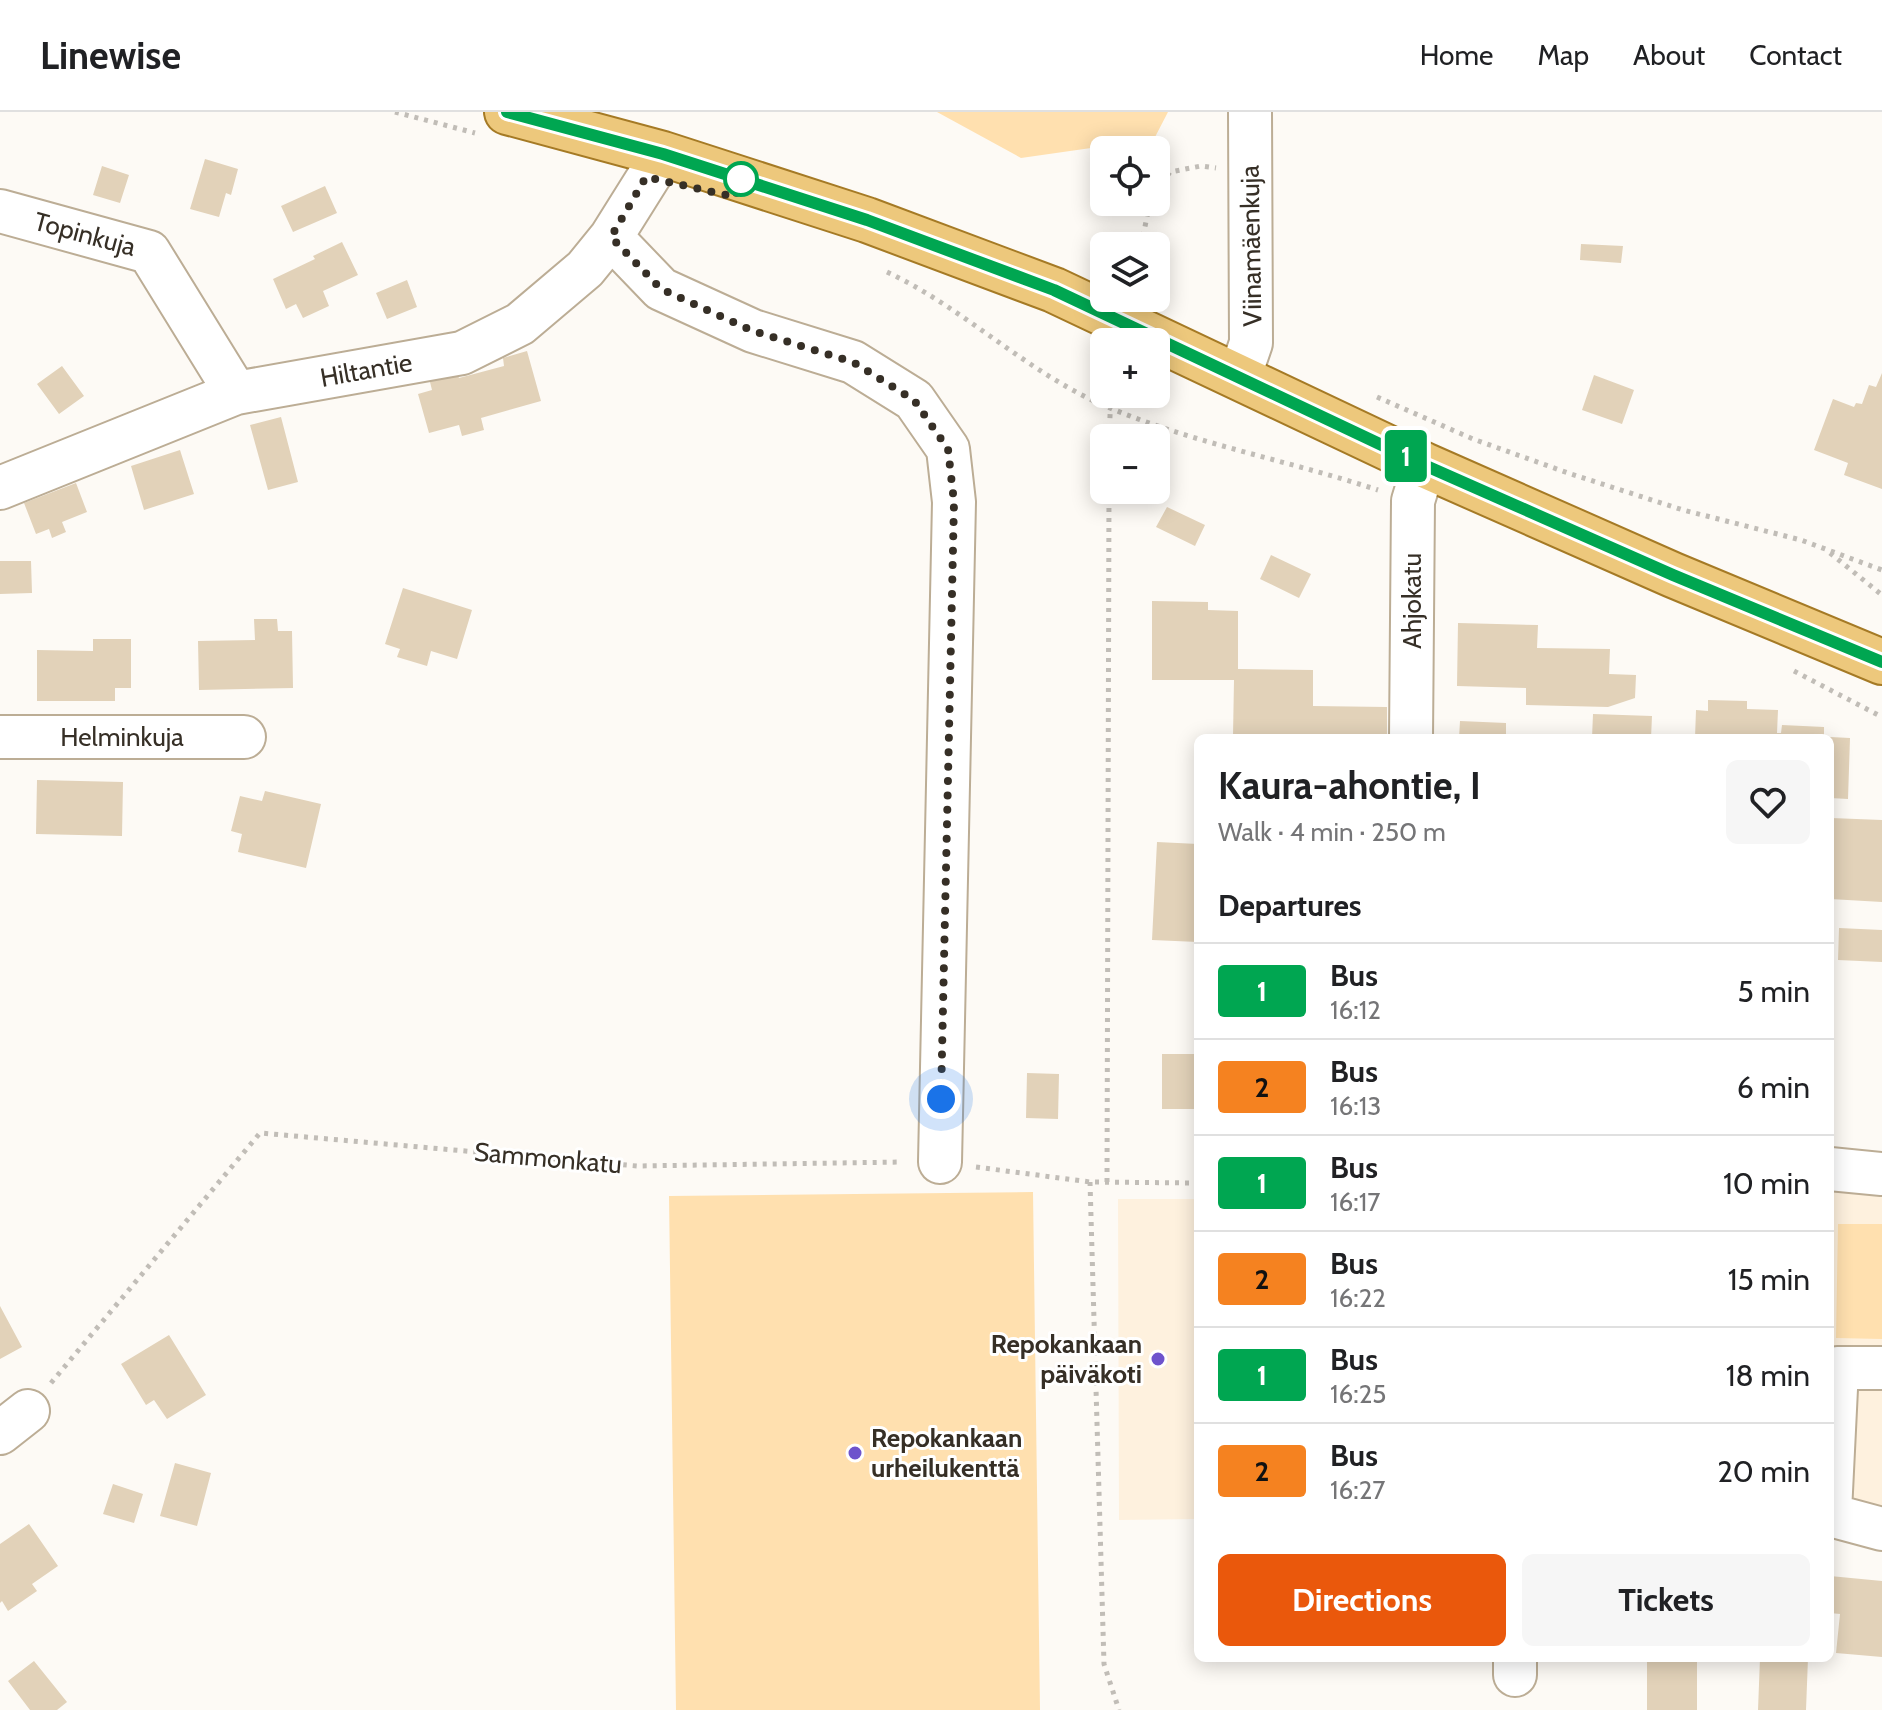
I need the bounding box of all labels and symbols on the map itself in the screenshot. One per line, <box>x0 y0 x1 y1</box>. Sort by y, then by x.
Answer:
unlabelled marker <box>724 162 758 196</box>
street label: Viinamäenkuja <box>1234 164 1268 327</box>
street label: Topinkuja <box>31 205 140 263</box>
street label: Hiltantie <box>318 346 414 394</box>
line badge: 1 <box>1380 430 1432 482</box>
street label: Ahjokatu <box>1396 553 1428 649</box>
street label: Helminkuja <box>60 721 184 753</box>
your location <box>921 1079 961 1119</box>
street label: Sammonkatu <box>473 1136 623 1180</box>
place label: Repokankaan päiväkoti <box>991 1328 1142 1390</box>
marker: Repokankaan päiväkoti <box>1149 1350 1167 1368</box>
place label: Repokankaan urheilukenttä <box>871 1422 1022 1484</box>
marker: Repokankaan urheilukenttä <box>846 1444 864 1462</box>

